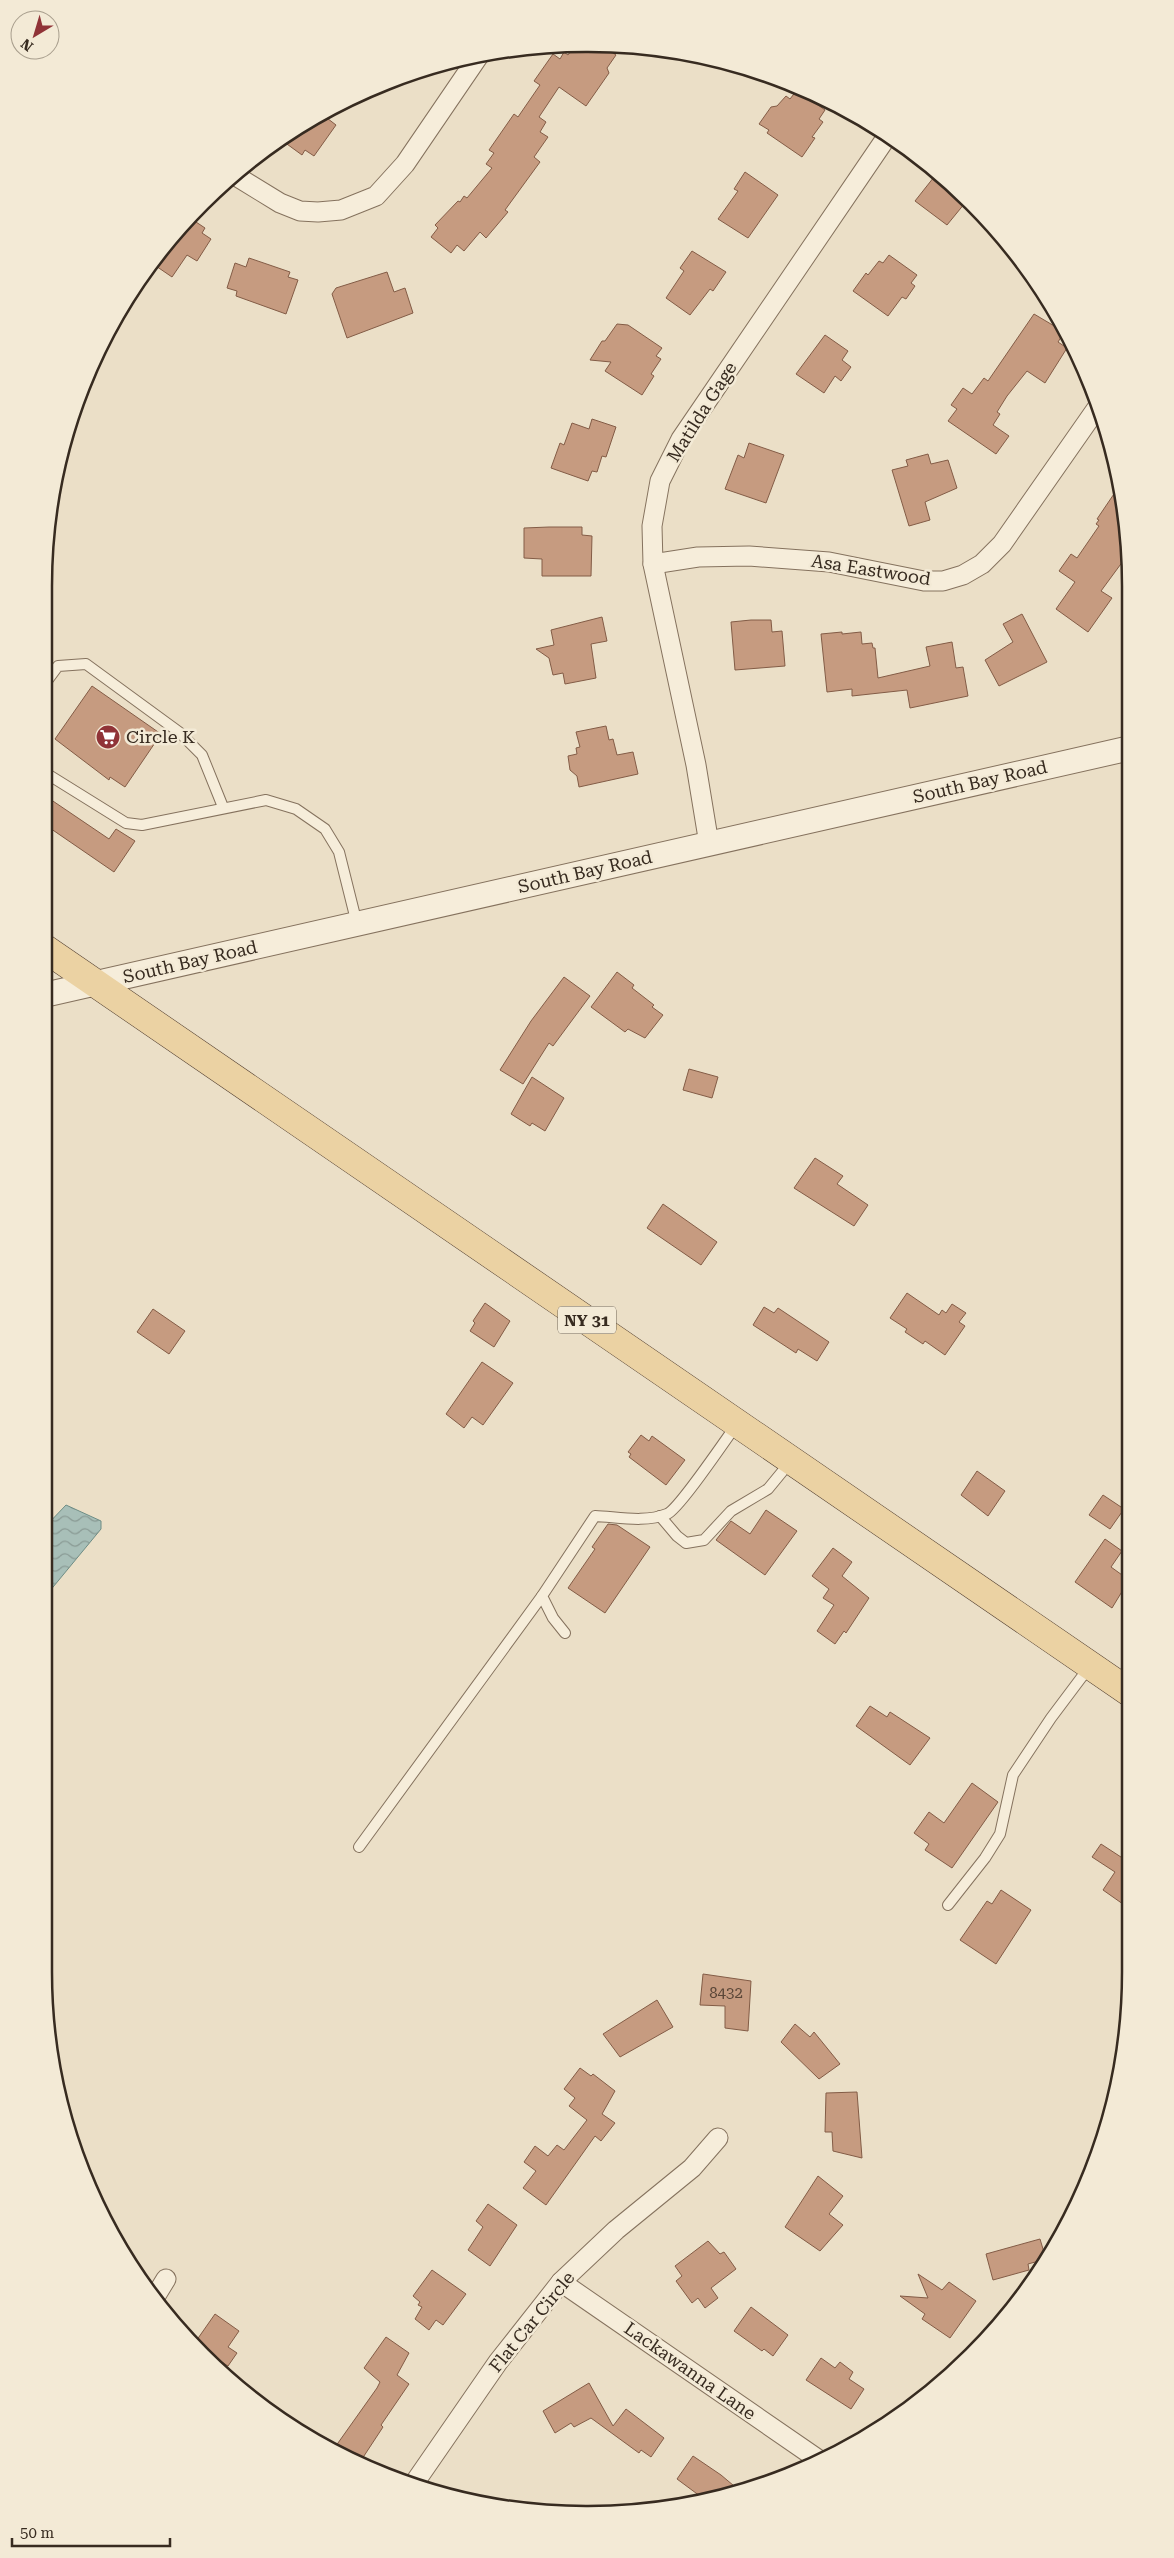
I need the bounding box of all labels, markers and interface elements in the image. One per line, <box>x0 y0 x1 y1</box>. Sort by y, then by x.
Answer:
north arrow <box>10 10 60 60</box>
text: N <box>18 35 36 55</box>
street label: Matilda Gage <box>662 358 741 466</box>
street label: Asa Eastwood <box>810 550 933 589</box>
supermarket icon: Circle K <box>95 724 121 750</box>
place label: Circle K <box>126 726 195 747</box>
street label: South Bay Road <box>911 756 1050 807</box>
street label: South Bay Road <box>516 846 655 897</box>
street label: South Bay Road <box>121 936 260 987</box>
road number: NY 31 <box>558 1306 616 1334</box>
house number: 8432 <box>709 1984 743 2002</box>
street label: Flat Car Circle <box>485 2267 579 2376</box>
street label: Lackawanna Lane <box>621 2317 760 2424</box>
scale bar <box>12 2516 170 2548</box>
text: 50 m <box>20 2524 55 2542</box>

